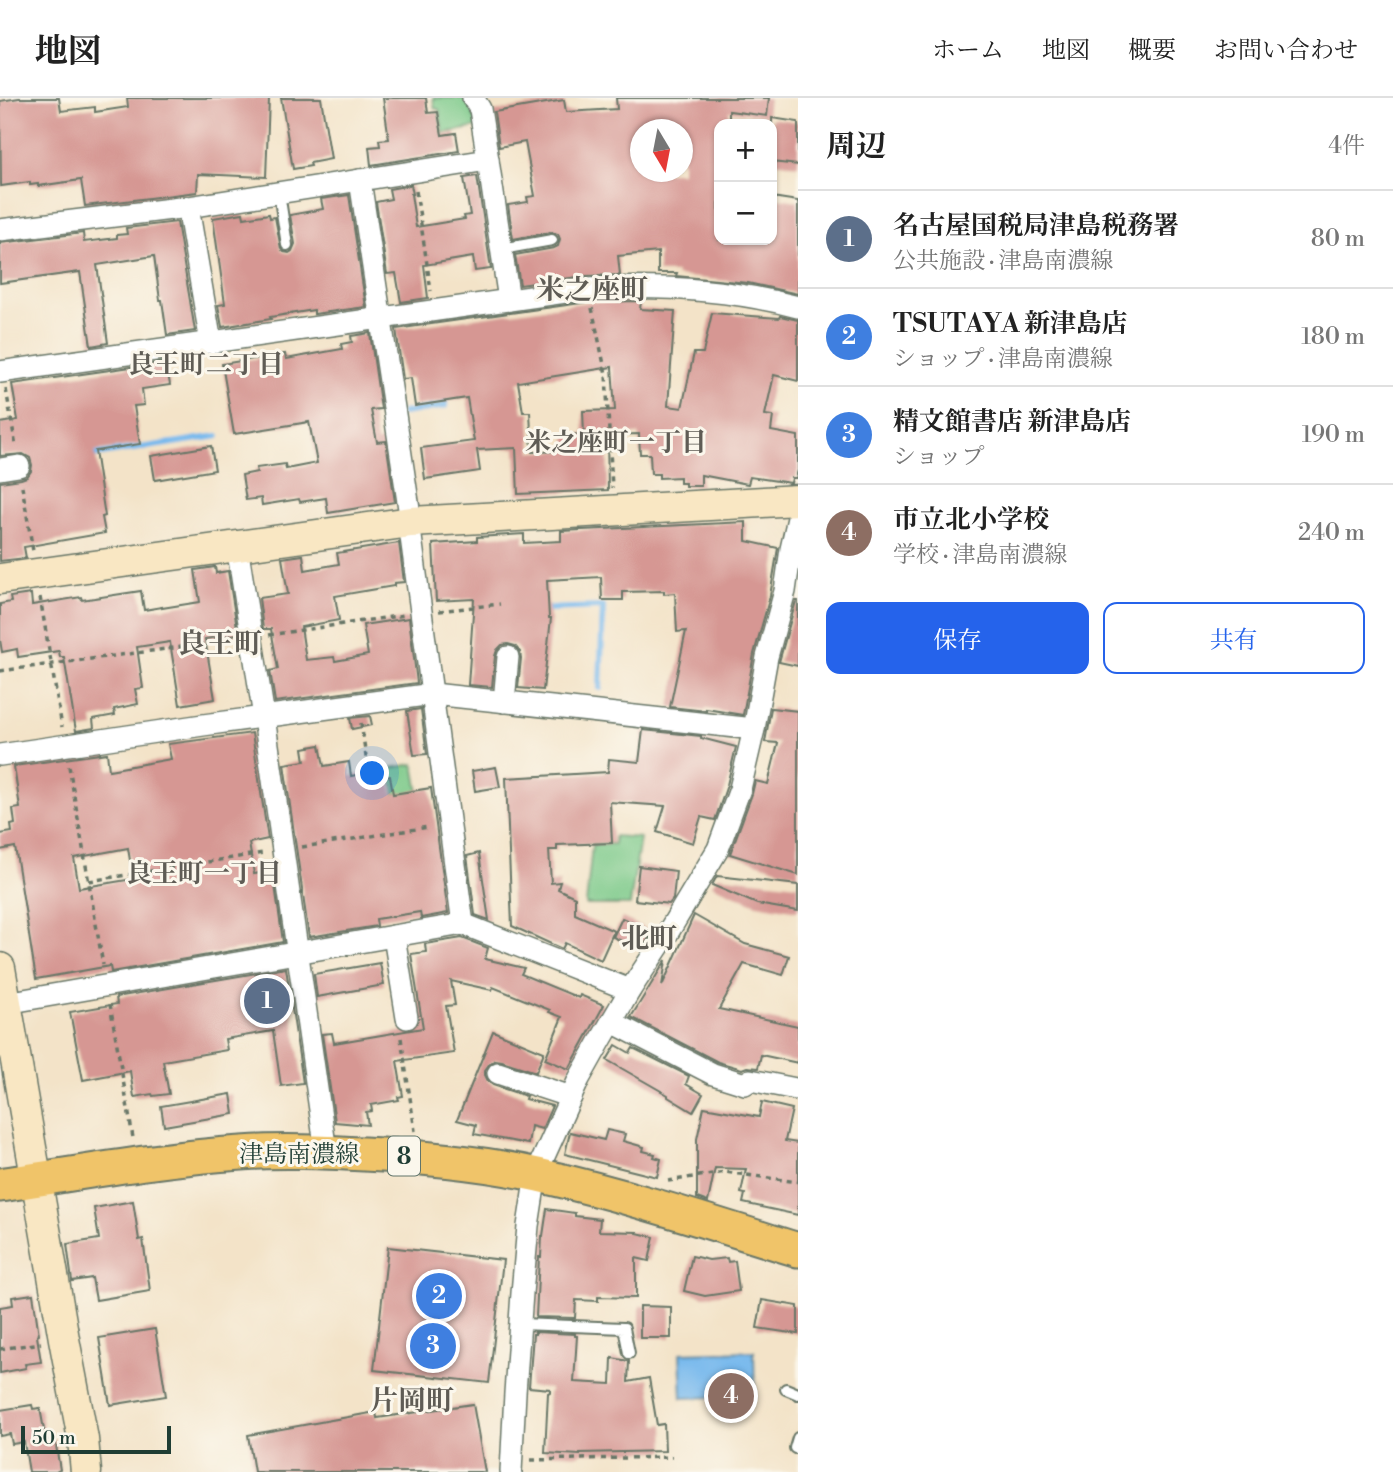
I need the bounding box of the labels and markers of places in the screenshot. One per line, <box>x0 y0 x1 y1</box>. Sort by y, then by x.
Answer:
pin: 1 <box>244 975 290 1027</box>
pin: 2 <box>416 1270 462 1322</box>
pin: 3 <box>410 1320 456 1372</box>
pin: 4 <box>708 1370 754 1422</box>

